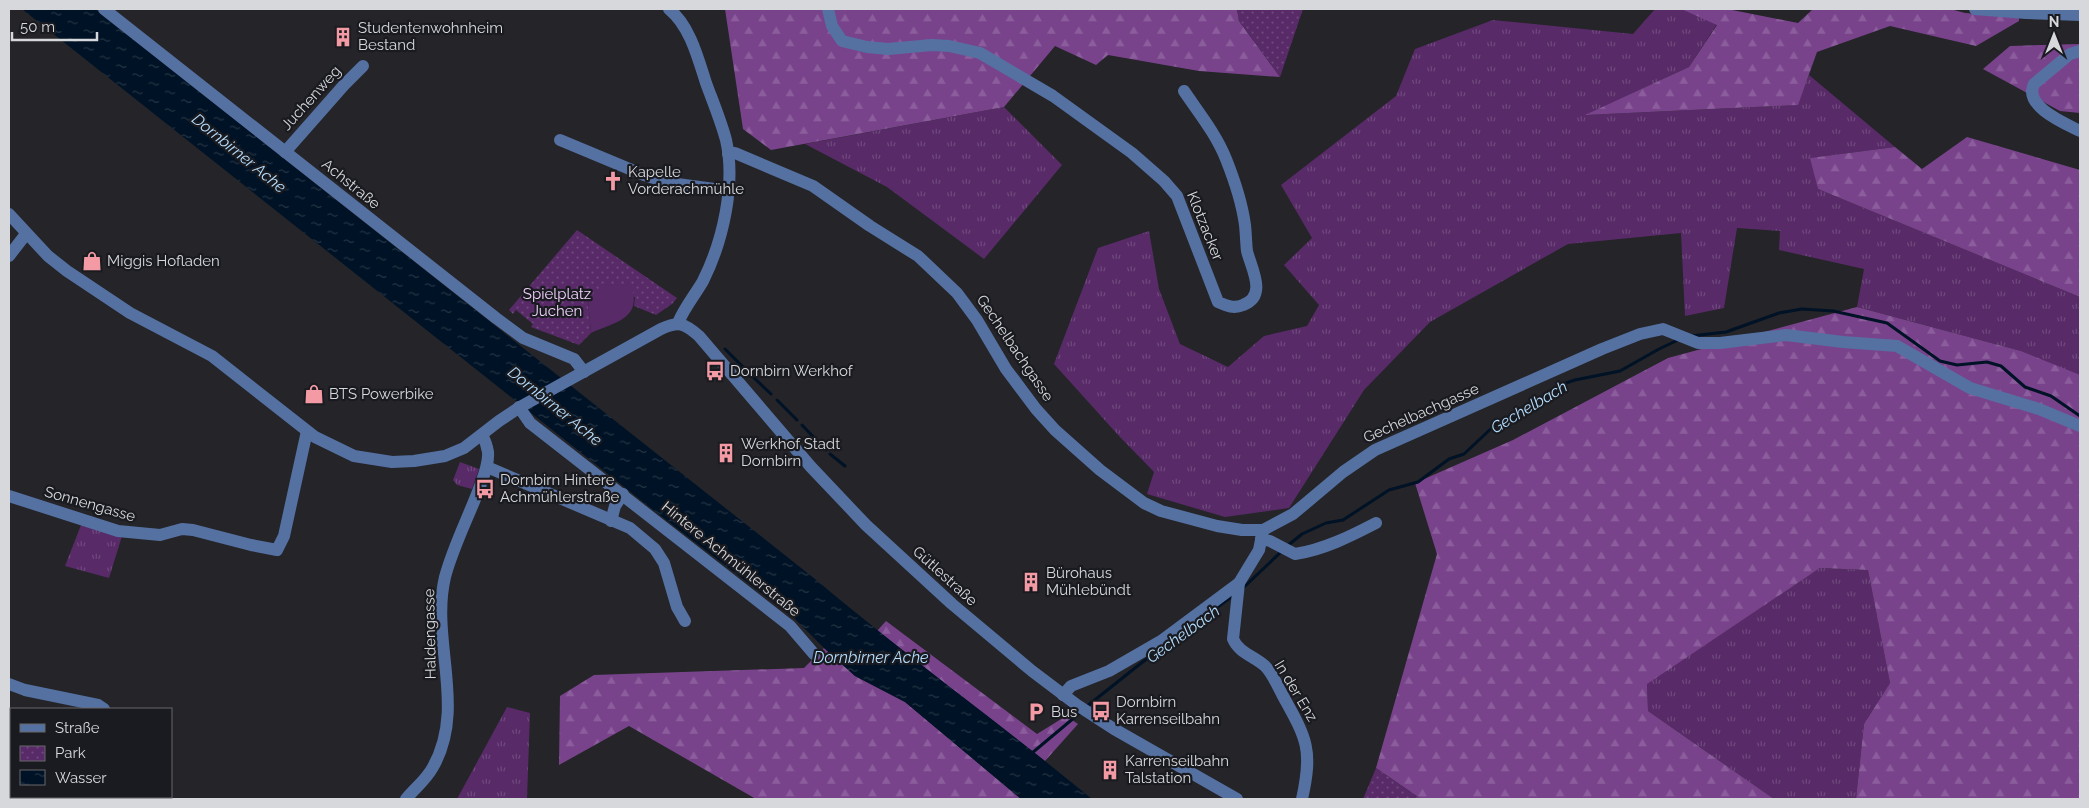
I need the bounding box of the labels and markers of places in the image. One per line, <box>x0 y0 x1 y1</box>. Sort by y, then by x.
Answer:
place label: Studentenwohnheim Bestand <box>358 19 503 54</box>
building icon: Studentenwohnheim Bestand <box>332 26 354 48</box>
place label: Kapelle Vorderachmühle <box>628 163 744 198</box>
church icon: Kapelle Vorderachmühle <box>602 170 624 192</box>
shop icon: Miggis Hofladen <box>81 250 103 272</box>
place label: Miggis Hofladen <box>107 252 220 270</box>
bus stop icon: Dornbirn Werkhof <box>704 360 726 382</box>
place label: Dornbirn Werkhof <box>730 362 854 380</box>
shop icon: BTS Powerbike <box>303 383 325 405</box>
place label: BTS Powerbike <box>329 385 434 403</box>
place label: Werkhof Stadt Dornbirn <box>741 435 840 470</box>
building icon: Werkhof Stadt Dornbirn <box>715 442 737 464</box>
place label: Dornbirn Hintere Achmühlerstraße <box>500 471 619 506</box>
bus stop icon: Dornbirn Hintere Achmühlerstraße <box>474 478 496 500</box>
place label: Bürohaus Mühlebündt <box>1046 564 1131 599</box>
building icon: Bürohaus Mühlebündt <box>1020 571 1042 593</box>
place label: Dornbirn Karrenseilbahn <box>1116 693 1220 728</box>
bus stop icon: Dornbirn Karrenseilbahn <box>1090 700 1112 722</box>
parking icon: Bus <box>1025 701 1047 723</box>
place label: Bus <box>1051 703 1077 721</box>
place label: Karrenseilbahn Talstation <box>1125 752 1229 787</box>
building icon: Karrenseilbahn Talstation <box>1099 759 1121 781</box>

